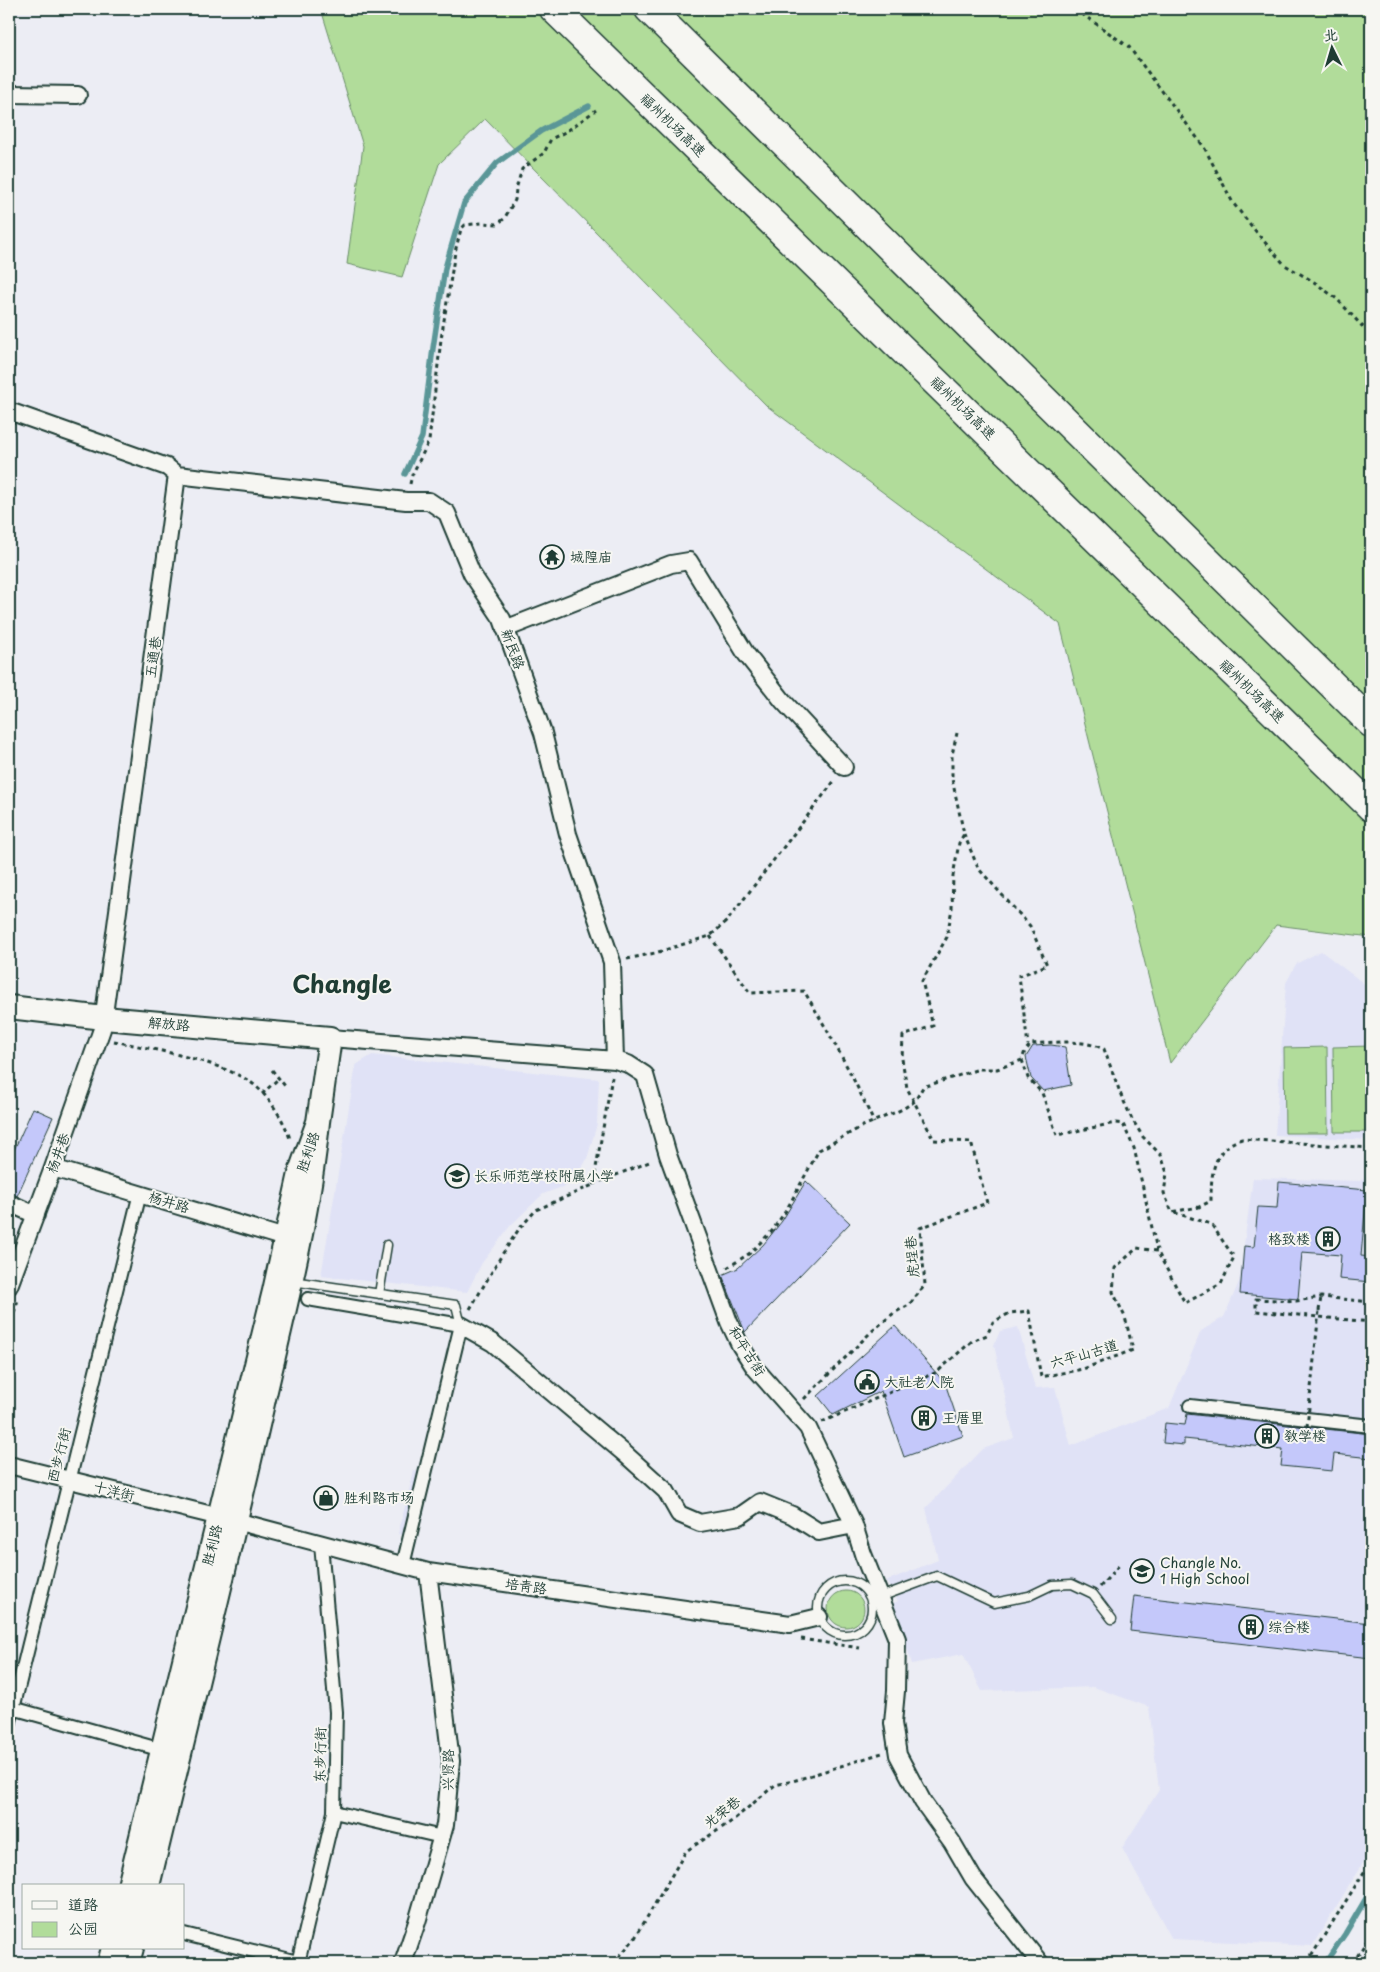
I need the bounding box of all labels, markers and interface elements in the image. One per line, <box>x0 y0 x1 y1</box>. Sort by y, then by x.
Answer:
north arrow <box>1308 22 1358 72</box>
text: 北 <box>1323 23 1339 46</box>
street label: 福州机场高速 <box>636 88 711 161</box>
street label: 福州机场高速 <box>926 371 1001 444</box>
temple icon: 城隍庙 <box>539 544 565 570</box>
place label: 城隍庙 <box>570 546 612 567</box>
street label: 新民路 <box>496 626 531 672</box>
street label: 五通巷 <box>139 634 166 679</box>
street label: 福州机场高速 <box>1215 654 1290 727</box>
district label: Changle <box>292 965 392 1001</box>
street label: 解放路 <box>147 1011 191 1036</box>
street label: 杨井巷 <box>40 1129 75 1176</box>
street label: 胜利路 <box>291 1129 324 1175</box>
school or university icon: 长乐师范学校附属小学 <box>444 1163 470 1189</box>
place label: 长乐师范学校附属小学 <box>474 1165 614 1186</box>
street label: 杨井路 <box>146 1185 192 1218</box>
building icon: 格致楼 <box>1315 1226 1341 1252</box>
place label: 格致楼 <box>1268 1228 1310 1249</box>
street label: 虎埕巷 <box>899 1234 924 1279</box>
street label: 和平古街 <box>724 1321 771 1380</box>
street label: 六平山古道 <box>1047 1334 1120 1373</box>
public building icon: 大社老人院 <box>854 1369 880 1395</box>
place label: 大社老人院 <box>884 1371 954 1392</box>
building icon: 王厝里 <box>911 1405 937 1431</box>
place label: 王厝里 <box>942 1407 984 1428</box>
building icon: 教学楼 <box>1254 1423 1280 1449</box>
street label: 西步行街 <box>42 1425 75 1485</box>
place label: 教学楼 <box>1284 1425 1326 1446</box>
street label: 十洋街 <box>91 1475 137 1506</box>
shop icon: 胜利路市场 <box>313 1485 339 1511</box>
place label: 胜利路市场 <box>344 1487 414 1508</box>
street label: 胜利路 <box>196 1522 227 1568</box>
place label: Changle No. 1 High School <box>1160 1552 1249 1589</box>
school or university icon: Changle No. 1 High School <box>1129 1558 1155 1584</box>
street label: 培青路 <box>504 1572 548 1599</box>
building icon: 综合楼 <box>1238 1614 1264 1640</box>
place label: 综合楼 <box>1268 1616 1310 1637</box>
street label: 东步行街 <box>309 1727 330 1783</box>
street label: 兴贤路 <box>437 1749 458 1791</box>
street label: 光荣巷 <box>699 1790 745 1833</box>
legend <box>22 1884 185 1950</box>
text: 道路 <box>68 1892 98 1915</box>
text: 公园 <box>68 1916 98 1939</box>

